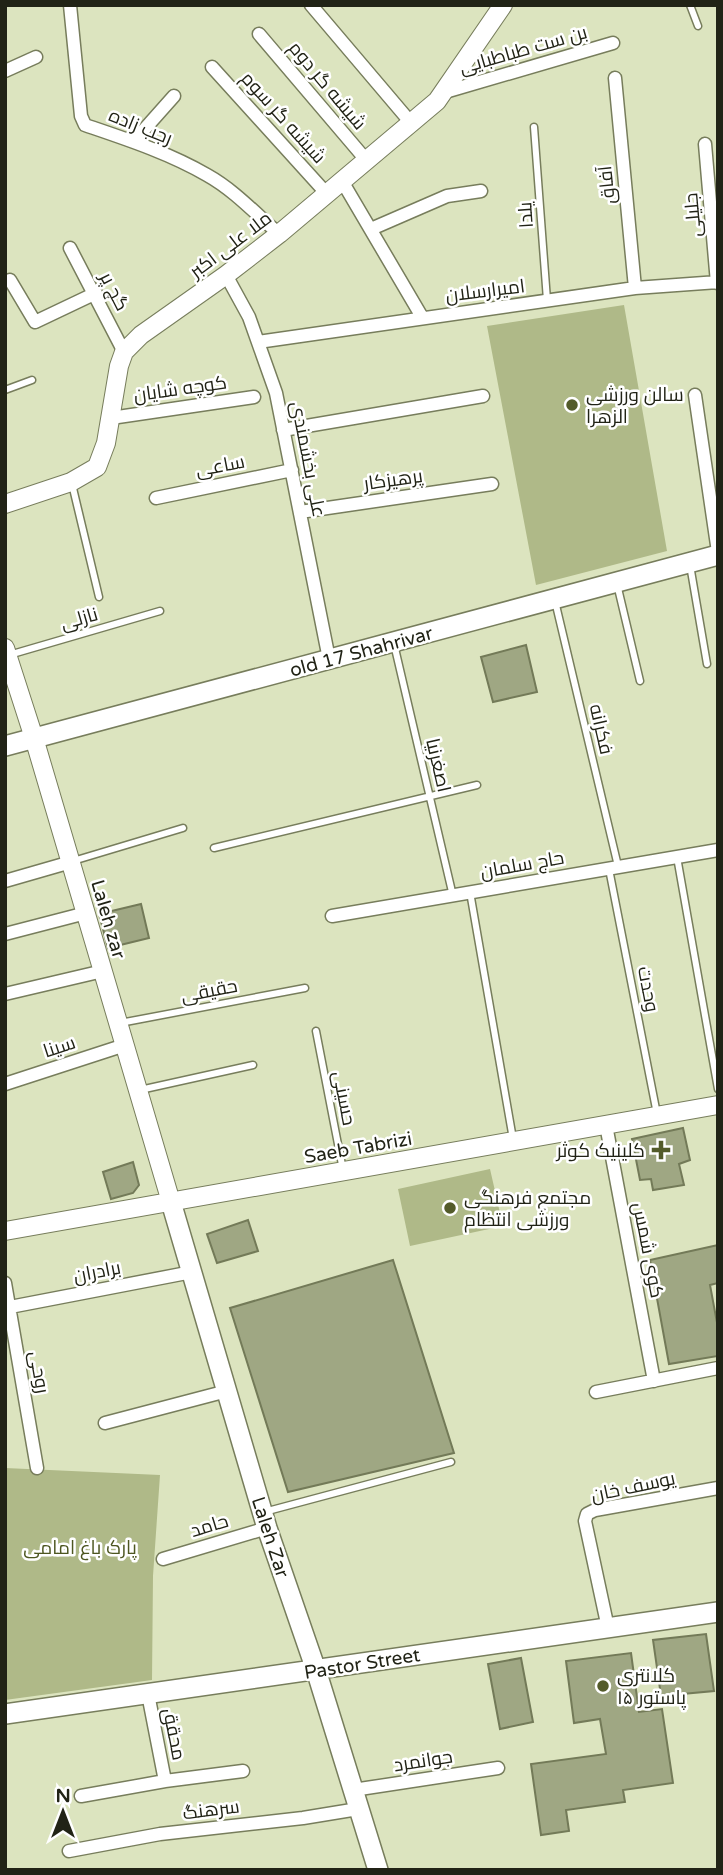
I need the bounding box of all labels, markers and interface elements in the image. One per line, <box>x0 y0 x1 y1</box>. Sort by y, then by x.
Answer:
street label: بن ست طباطبایی <box>457 21 590 79</box>
street label: شیشه گر دوم <box>282 37 371 136</box>
street label: شیشه گر سوم <box>235 67 330 169</box>
street label: رجب زاده <box>106 104 176 150</box>
street label: آفاق <box>594 164 621 205</box>
street label: جلیلی <box>680 192 706 238</box>
street label: یلدا <box>514 201 538 229</box>
street label: ملا علی اکبر <box>184 207 276 283</box>
street label: گچ پر <box>93 268 133 315</box>
street label: امیرارسلان <box>444 275 526 307</box>
street label: کوچه شایان <box>132 372 228 407</box>
place label: سالن ورزشی الزهرا <box>586 384 684 428</box>
marker: سالن ورزشی الزهرا <box>564 397 580 413</box>
street label: علی بخشمندی <box>286 400 330 519</box>
street label: ساعی <box>194 450 247 481</box>
street label: پرهیزکار <box>361 465 424 496</box>
street label: نازلی <box>58 603 100 635</box>
street label: old 17 Shahrivar <box>287 622 436 682</box>
street label: فکرانه <box>585 702 617 757</box>
street label: اصغرنیا <box>421 736 455 794</box>
street label: حاج سلمان <box>479 847 566 885</box>
street label: Laleh zar <box>86 877 130 962</box>
street label: وحدت <box>633 964 663 1014</box>
street label: حقیقی <box>179 975 239 1007</box>
street label: سینا <box>40 1031 78 1062</box>
street label: حسینی <box>328 1069 360 1127</box>
street label: Saeb Tabrizi <box>303 1128 414 1168</box>
place label: کلینیک کوثر <box>555 1140 645 1162</box>
marker: کلینیک کوثر <box>651 1140 671 1160</box>
place label: مجتمع فرهنگی ورزشی انتظام <box>464 1187 591 1233</box>
marker: مجتمع فرهنگی ورزشی انتظام <box>442 1200 458 1216</box>
street label: کوی شمس <box>628 1200 668 1300</box>
street label: برادران <box>72 1257 123 1287</box>
street label: روحی <box>24 1349 54 1395</box>
street label: یوسف خان <box>589 1467 677 1507</box>
street label: Laleh Zar <box>247 1494 294 1581</box>
street label: حامد <box>188 1510 231 1542</box>
park label: پارک باغ امامی <box>23 1537 137 1561</box>
street label: Pastor Street <box>303 1644 422 1684</box>
place label: کلانتری ۱۵ پاستور <box>617 1665 686 1710</box>
marker: کلانتری ۱۵ پاستور <box>595 1678 611 1694</box>
street label: محقق <box>157 1706 190 1762</box>
street label: جوانمرد <box>392 1745 454 1777</box>
north arrow <box>28 1777 98 1847</box>
text: N <box>55 1785 71 1807</box>
street label: سرهنگ <box>181 1796 241 1824</box>

